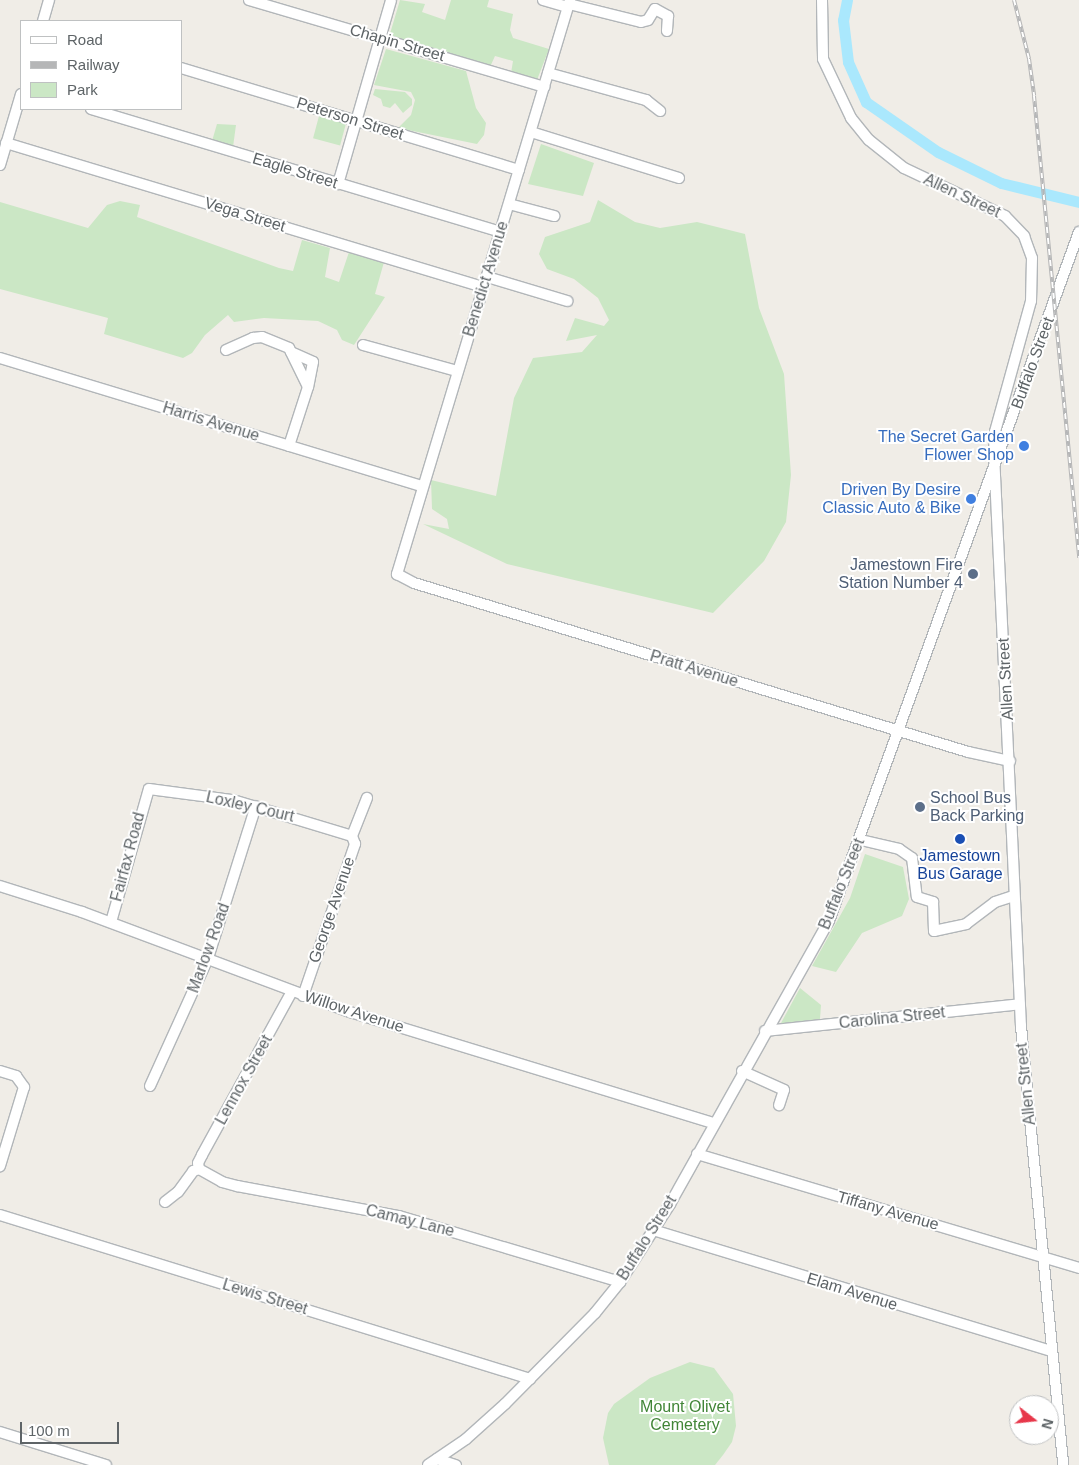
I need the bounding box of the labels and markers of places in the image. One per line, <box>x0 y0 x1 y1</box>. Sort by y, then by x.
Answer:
place label: The Secret Garden Flower Shop <box>878 427 1014 465</box>
marker: The Secret Garden Flower Shop <box>1018 440 1030 452</box>
place label: Driven By Desire Classic Auto & Bike <box>821 480 961 518</box>
marker: Driven By Desire Classic Auto & Bike <box>965 493 977 505</box>
place label: Jamestown Fire Station Number 4 <box>838 555 963 593</box>
marker: Jamestown Fire Station Number 4 <box>967 568 979 580</box>
place label: School Bus Back Parking <box>930 788 1024 826</box>
marker: School Bus Back Parking <box>914 801 926 813</box>
marker: Jamestown Bus Garage <box>954 833 966 845</box>
place label: Jamestown Bus Garage <box>917 846 1003 884</box>

